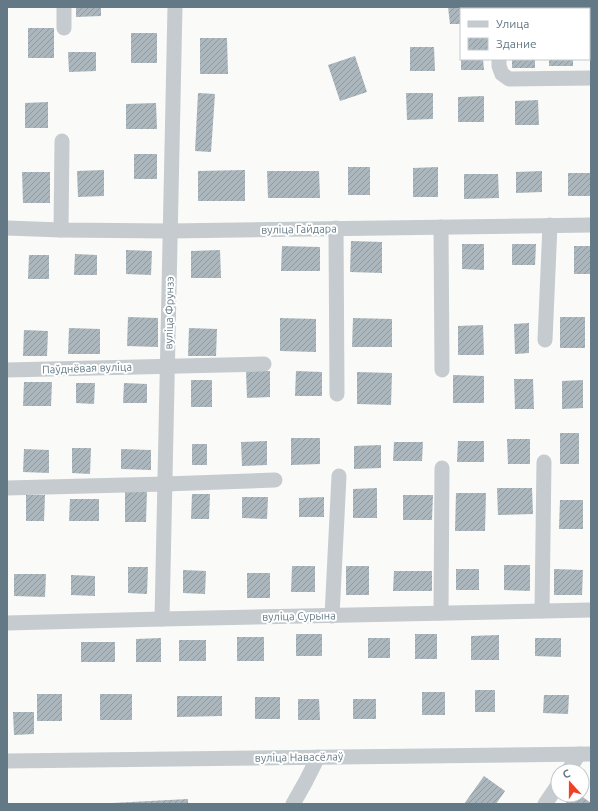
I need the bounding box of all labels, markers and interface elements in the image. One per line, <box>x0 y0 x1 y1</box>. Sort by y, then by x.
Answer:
legend <box>460 8 590 60</box>
text: Улица <box>496 17 529 30</box>
text: Здание <box>496 37 537 50</box>
street label: вуліца Гайдара <box>261 222 337 236</box>
street label: вуліца Фрунзэ <box>162 276 176 350</box>
street label: Паўднёвая вуліца <box>42 360 132 376</box>
street label: вуліца Сурына <box>262 609 336 623</box>
street label: вуліца Навасёлаў <box>255 750 344 764</box>
north arrow <box>550 763 590 803</box>
text: С <box>561 767 572 781</box>

